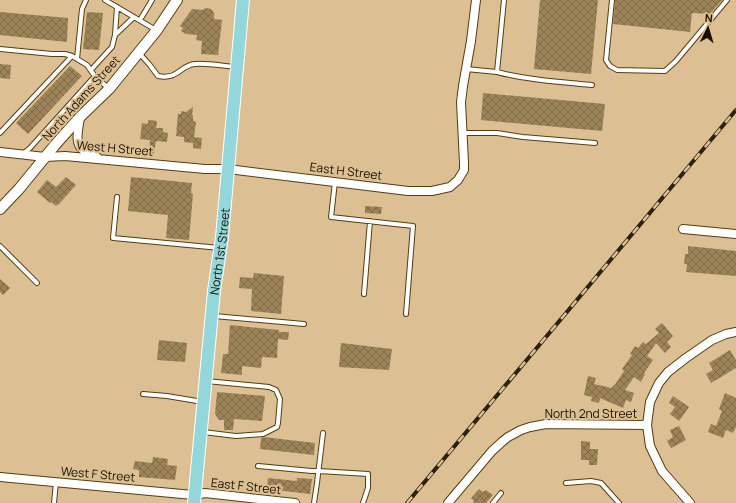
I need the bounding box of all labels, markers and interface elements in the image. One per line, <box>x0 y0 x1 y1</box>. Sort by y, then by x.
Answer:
north arrow <box>688 8 728 48</box>
text: N <box>704 10 714 25</box>
street label: North Adams Street <box>38 51 124 144</box>
street label: West H Street <box>76 136 154 160</box>
street label: East H Street <box>309 158 383 184</box>
street label: North 1st Street <box>205 207 233 296</box>
street label: North 2nd Street <box>545 405 638 422</box>
street label: West F Street <box>60 462 136 486</box>
street label: East F Street <box>210 474 282 498</box>

